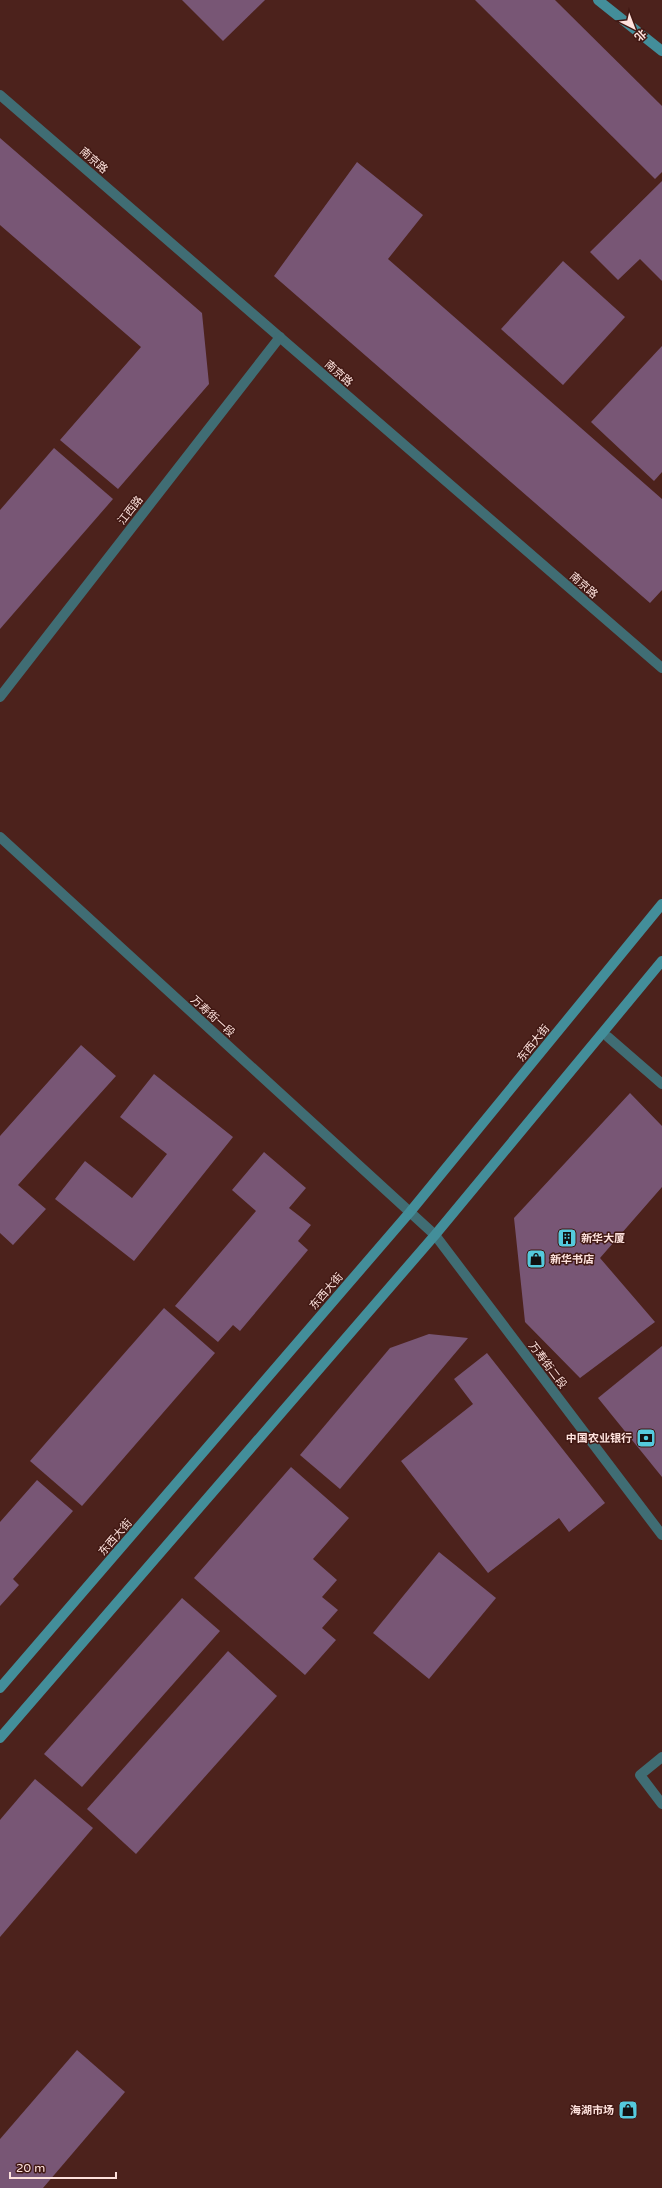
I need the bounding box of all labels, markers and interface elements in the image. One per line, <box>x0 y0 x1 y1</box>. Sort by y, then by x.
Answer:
north arrow <box>614 8 654 48</box>
text: 北 <box>632 27 649 44</box>
street label: 南京路 <box>77 145 110 176</box>
street label: 南京路 <box>322 358 355 389</box>
street label: 江西路 <box>115 493 146 527</box>
street label: 南京路 <box>567 570 600 601</box>
street label: 万寿街一段 <box>188 993 237 1040</box>
street label: 东西大街 <box>514 1022 552 1065</box>
building icon: 新华大厦 <box>556 1227 578 1249</box>
place label: 新华大厦 <box>581 1232 625 1245</box>
shop icon: 新华书店 <box>525 1248 547 1270</box>
place label: 新华书店 <box>550 1253 594 1266</box>
street label: 东西大街 <box>307 1270 346 1312</box>
street label: 万寿街二段 <box>526 1339 569 1391</box>
bank icon: 中国农业银行 <box>635 1427 657 1449</box>
place label: 中国农业银行 <box>566 1432 632 1445</box>
street label: 东西大街 <box>96 1516 135 1558</box>
shop icon: 海湖市场 <box>617 2099 639 2121</box>
place label: 海湖市场 <box>570 2104 614 2117</box>
scale bar <box>10 2154 116 2180</box>
text: 20 m <box>16 2161 45 2175</box>

